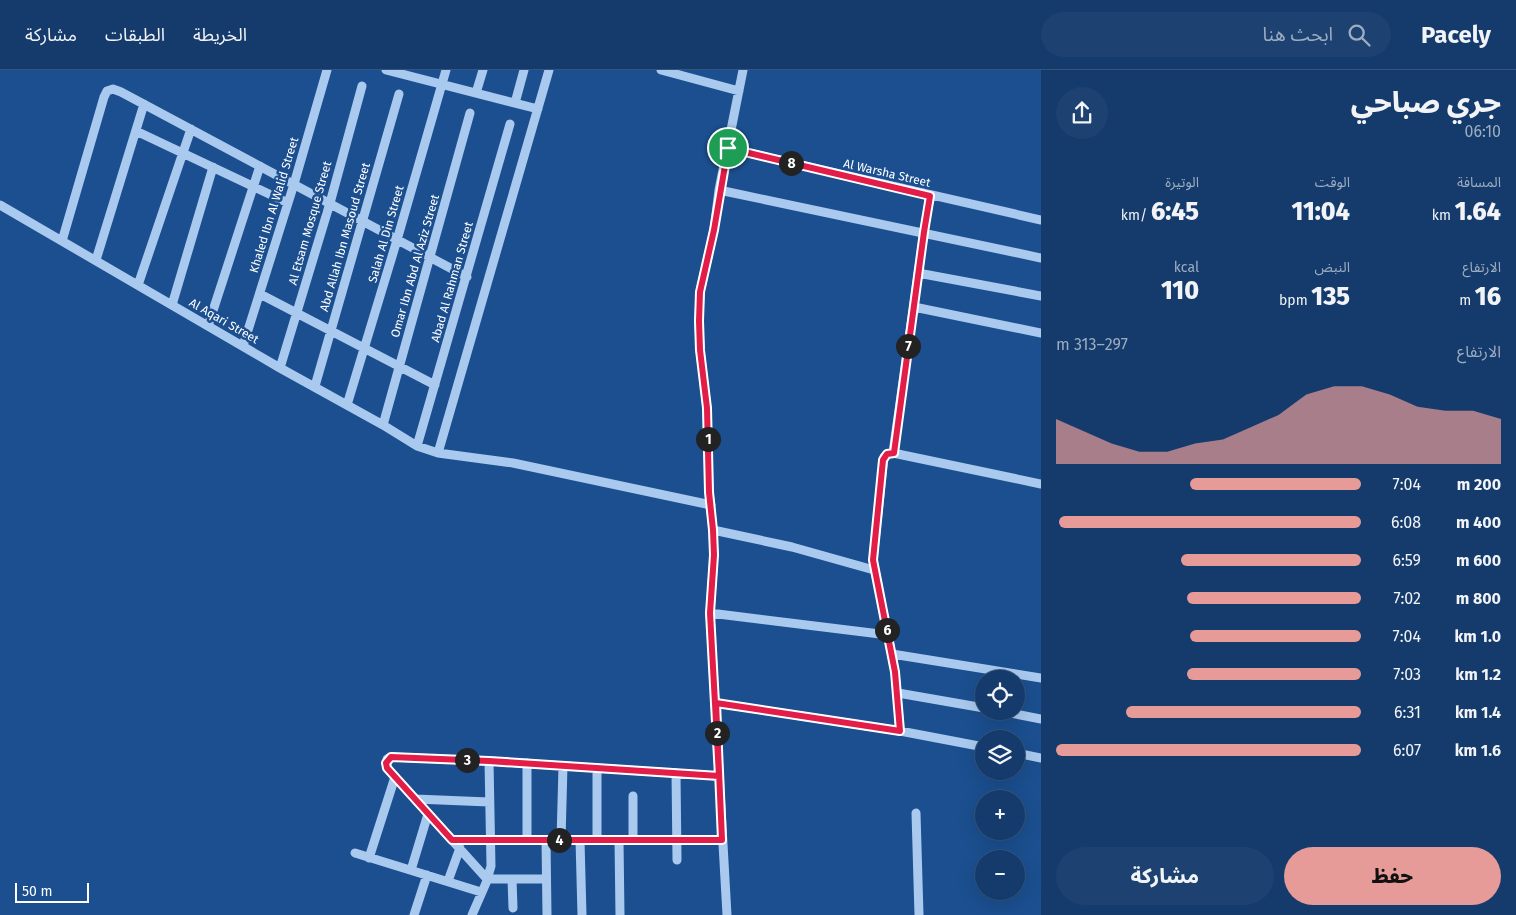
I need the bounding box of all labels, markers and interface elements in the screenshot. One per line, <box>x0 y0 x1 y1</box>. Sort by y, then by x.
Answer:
search box <box>1041 12 1391 57</box>
icon: search <box>1345 21 1373 49</box>
text: Pacely <box>1421 21 1491 49</box>
text: ابحث هنا <box>1263 23 1333 46</box>
text: مشاركة <box>25 24 77 46</box>
text: الطبقات <box>105 24 165 46</box>
text: الخريطة <box>193 24 247 46</box>
text: جري صباحي <box>1351 86 1501 119</box>
button: share <box>1056 87 1108 139</box>
text: 06:10 <box>1464 122 1501 141</box>
pin <box>707 127 749 169</box>
icon: arrive <box>714 134 742 162</box>
street label: Khaled Ibn Al Walid Street <box>247 135 302 275</box>
pin: 8 <box>778 150 804 176</box>
text: 8 <box>787 155 796 172</box>
street label: Al Warsha Street <box>842 156 933 190</box>
street label: Al Etsam Mosque Street <box>286 159 335 286</box>
street label: Abd Allah Ibn Masoud Street <box>317 160 373 313</box>
text: الوتيرة <box>1165 174 1199 191</box>
text: الوقت <box>1315 174 1350 191</box>
text: المسافة <box>1457 174 1501 191</box>
street label: Salah Al Din Street <box>365 183 407 284</box>
street label: Omar Ibn Abd Al Aziz Street <box>388 192 442 339</box>
text: 6:45 <box>1151 197 1199 227</box>
text: 11:04 <box>1292 197 1350 227</box>
text: 1.64 <box>1455 197 1501 227</box>
text: /km <box>1121 207 1151 224</box>
text: km <box>1432 207 1455 224</box>
street label: Abad Al Rahman Street <box>428 220 476 344</box>
text: kcal <box>1174 259 1199 276</box>
text: النبض <box>1314 259 1350 276</box>
text: الارتفاع <box>1463 259 1501 276</box>
text: 110 <box>1161 276 1199 306</box>
text: 135 <box>1311 282 1350 312</box>
text: 16 <box>1475 282 1501 312</box>
text: bpm <box>1279 292 1311 309</box>
text: m <box>1459 292 1475 309</box>
street label: Al Aqari Street <box>187 295 262 347</box>
pin: 7 <box>896 334 920 358</box>
text: 297–313 m <box>1056 335 1128 354</box>
text: 7 <box>905 338 912 355</box>
text: الارتفاع <box>1457 342 1501 361</box>
pin: 1 <box>696 426 720 452</box>
text: 1 <box>705 431 712 448</box>
text: 7:04 <box>1393 475 1421 494</box>
text: 200 m <box>1457 475 1501 494</box>
text: 6:08 <box>1391 513 1421 532</box>
text: 400 m <box>1456 513 1501 532</box>
text: 6:59 <box>1392 551 1421 570</box>
text: 600 m <box>1456 551 1501 570</box>
text: 7:02 <box>1393 589 1421 608</box>
text: 800 m <box>1456 589 1501 608</box>
pin: 6 <box>874 618 900 642</box>
text: 6 <box>884 622 891 639</box>
text: 7:04 <box>1393 627 1421 646</box>
text: 1.0 km <box>1454 627 1501 646</box>
text: 7:03 <box>1393 665 1421 684</box>
text: 1.2 km <box>1455 665 1501 684</box>
map controls <box>975 670 1025 900</box>
button: locate <box>975 670 1025 720</box>
text: 6:31 <box>1394 703 1421 722</box>
text: 1.4 km <box>1455 703 1501 722</box>
pin: 2 <box>704 720 730 746</box>
text: 2 <box>714 725 721 742</box>
button: layers <box>975 730 1025 780</box>
text: 6:07 <box>1393 741 1421 760</box>
text: 1.6 km <box>1455 741 1501 760</box>
pin: 3 <box>454 748 480 772</box>
text: 3 <box>464 752 471 769</box>
button: + <box>975 790 1025 840</box>
pin: 4 <box>546 828 572 852</box>
text: 4 <box>556 832 563 849</box>
button: مشاركة <box>1056 847 1274 905</box>
button: حفظ <box>1284 847 1501 905</box>
button: − <box>975 850 1025 900</box>
scale bar <box>15 880 89 903</box>
text: 50 m <box>22 883 53 900</box>

